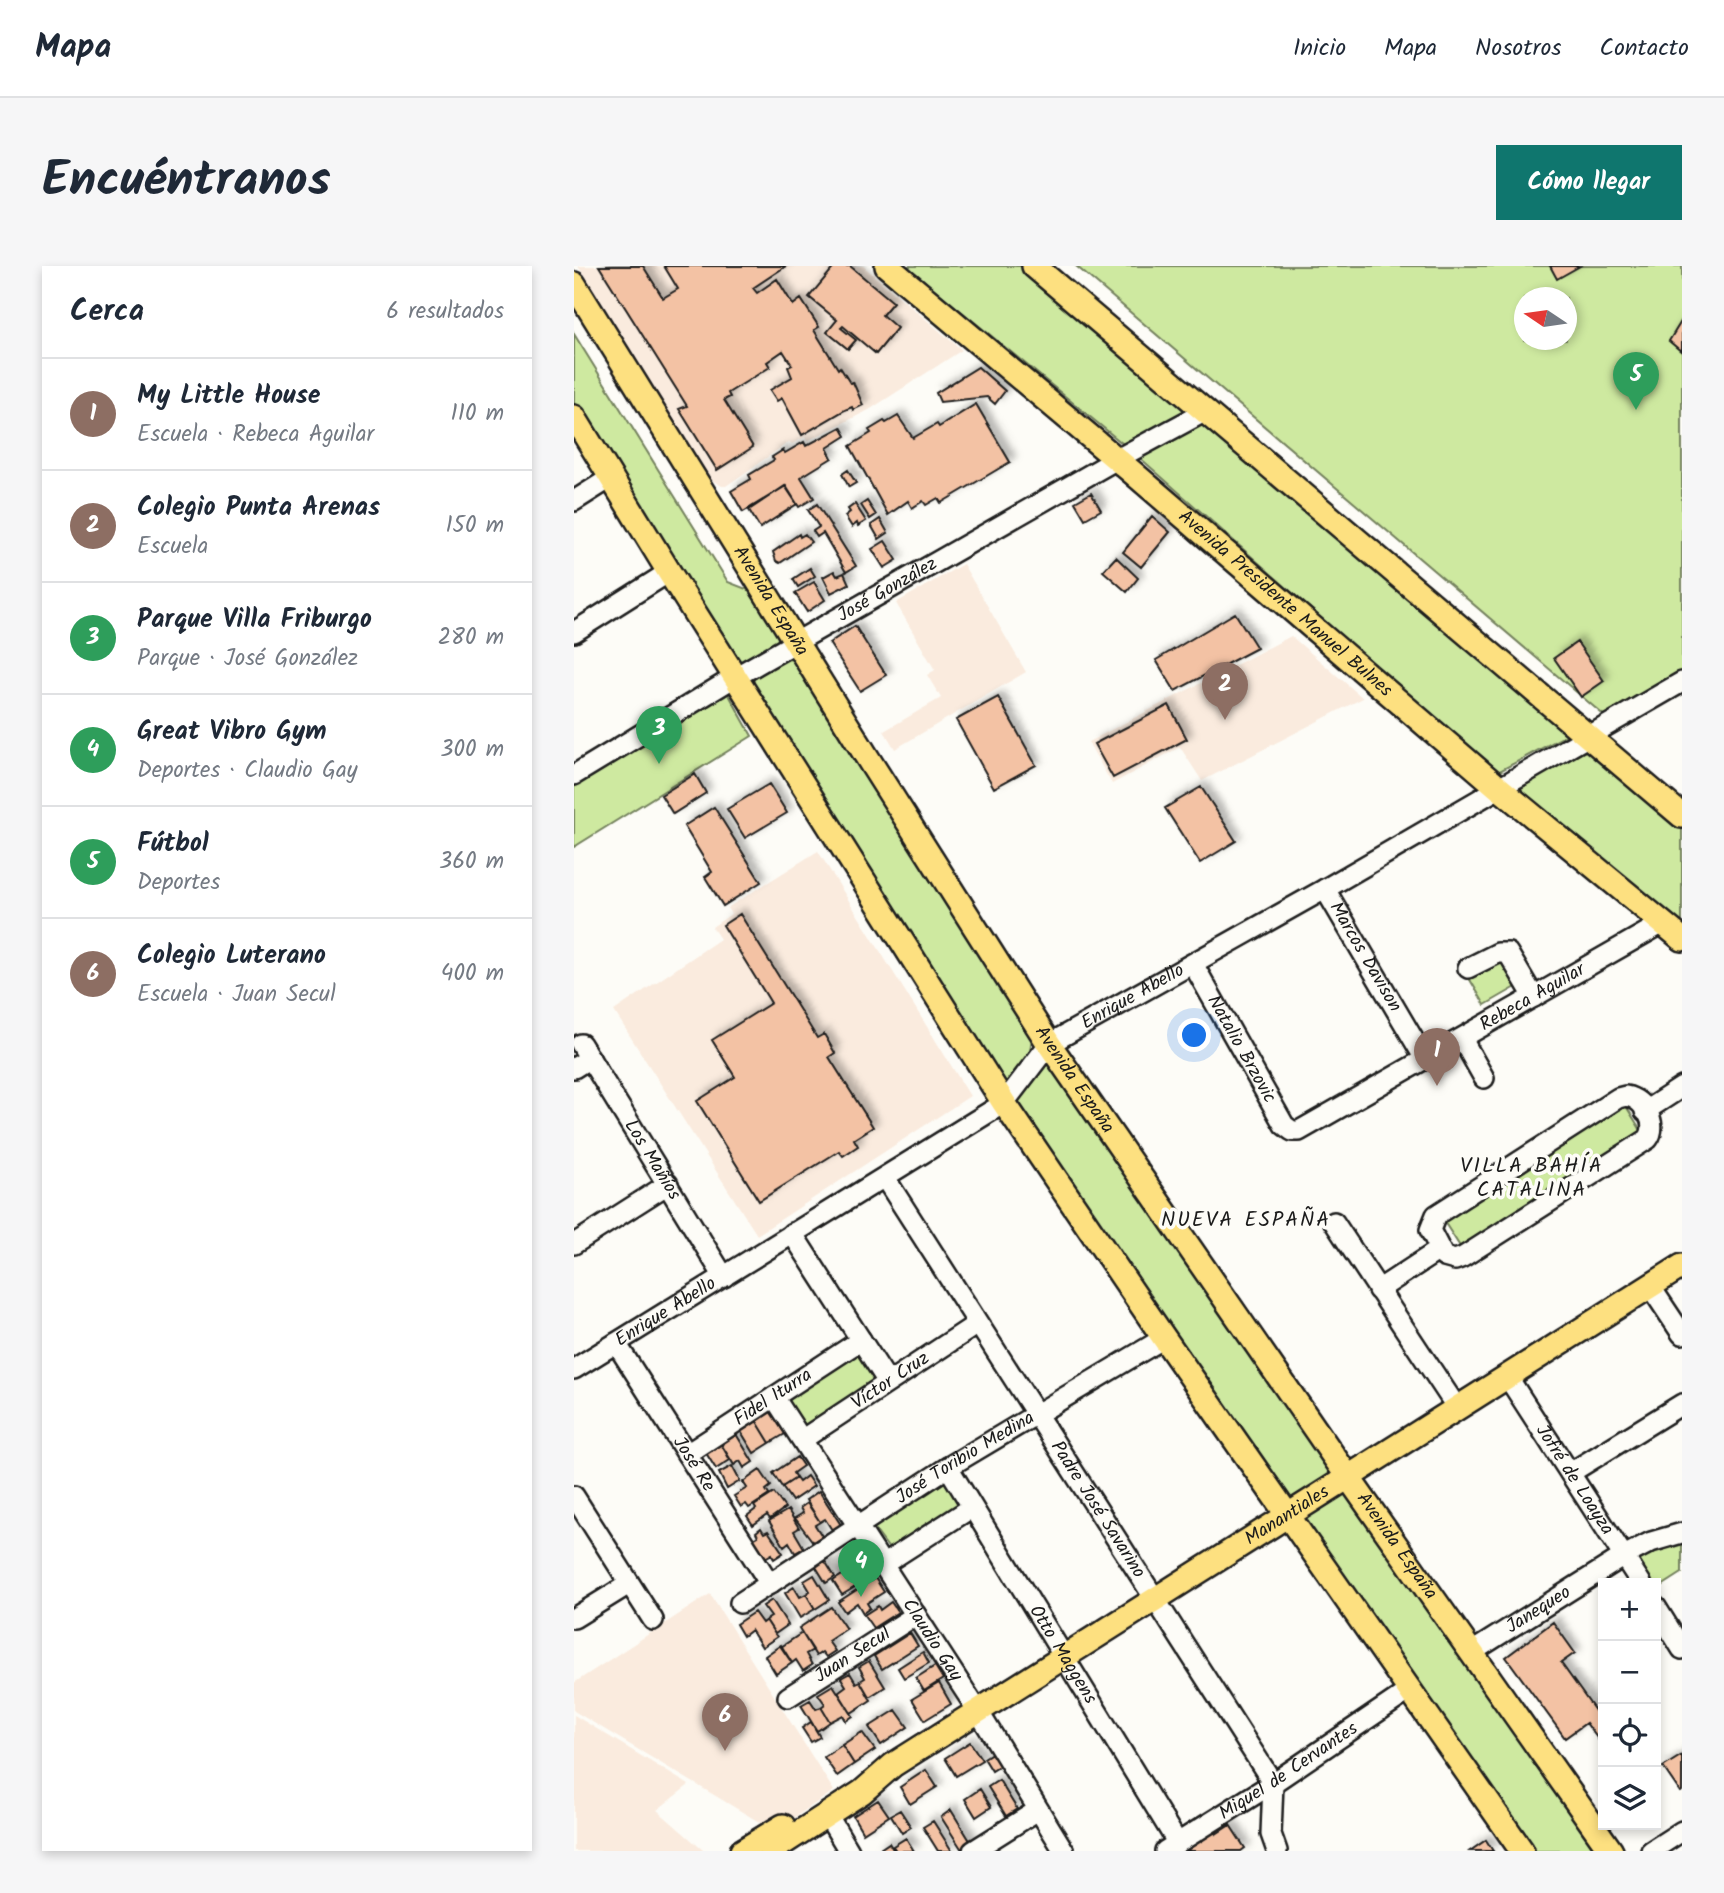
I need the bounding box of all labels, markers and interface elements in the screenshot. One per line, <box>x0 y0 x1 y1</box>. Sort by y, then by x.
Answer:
text: Mapa <box>35 22 111 75</box>
text: Inicio <box>1293 29 1346 68</box>
text: Mapa <box>1384 29 1437 68</box>
text: Nosotros <box>1475 29 1562 68</box>
text: Contacto <box>1600 29 1689 68</box>
text: Encuéntranos <box>42 143 331 221</box>
button: Cómo llegar <box>1496 145 1682 220</box>
north arrow <box>1514 287 1577 350</box>
text: Cerca <box>70 288 144 336</box>
text: 6 resultados <box>386 294 504 330</box>
pin: 5 <box>1613 352 1659 410</box>
text: My Little House <box>137 375 320 417</box>
text: 1 <box>90 396 96 432</box>
text: 110 m <box>451 396 504 432</box>
text: Escuela · Rebeca Aguilar <box>137 417 374 453</box>
text: Colegio Punta Arenas <box>137 487 380 529</box>
street label: Avenida Presidente Manuel Bulnes <box>1171 503 1399 705</box>
text: 2 <box>86 508 100 544</box>
text: 150 m <box>445 508 504 544</box>
text: Escuela <box>137 529 208 565</box>
street label: Avenida España <box>725 540 816 662</box>
street label: José González <box>832 549 943 631</box>
text: Parque Villa Friburgo <box>137 599 372 641</box>
text: 3 <box>87 620 99 656</box>
text: 280 m <box>438 620 504 656</box>
text: Parque · José González <box>137 641 358 677</box>
pin: 2 <box>1202 662 1248 720</box>
pin: 3 <box>636 706 682 764</box>
text: Great Vibro Gym <box>137 711 327 753</box>
text: 4 <box>87 732 99 768</box>
text: 300 m <box>440 732 504 768</box>
text: Deportes · Claudio Gay <box>137 753 358 789</box>
text: Fútbol <box>137 823 209 865</box>
text: 5 <box>87 844 99 880</box>
text: 360 m <box>439 844 504 880</box>
text: Deportes <box>137 865 220 901</box>
street label: Marcos Davison <box>1321 896 1409 1018</box>
text: Colegio Luterano <box>137 935 326 977</box>
street label: Rebeca Aguilar <box>1474 955 1592 1040</box>
text: 6 <box>87 956 99 992</box>
text: 400 m <box>441 956 504 992</box>
street label: Enrique Abello <box>1076 956 1190 1038</box>
text: Escuela · Juan Secul <box>137 977 336 1013</box>
street label: Natalio Brzovic <box>1199 990 1284 1109</box>
your location <box>1177 1018 1211 1052</box>
street label: Avenida España <box>1026 1020 1122 1140</box>
pin: 1 <box>1414 1028 1460 1086</box>
street label: Los Mañíos <box>616 1114 688 1206</box>
district label: VILLA BAHÍA CATALINA <box>1460 1150 1604 1207</box>
district label: NUEVA ESPAÑA <box>1161 1204 1331 1237</box>
street label: Enrique Abello <box>609 1269 722 1355</box>
street label: Víctor Cruz <box>846 1344 936 1418</box>
street label: Fidel Iturra <box>728 1361 818 1434</box>
street label: José Toribio Medina <box>890 1403 1040 1512</box>
street label: Jofré de Loayza <box>1527 1419 1621 1541</box>
street label: José Re <box>664 1430 723 1499</box>
street label: Padre José Savarino <box>1042 1435 1153 1584</box>
street label: Manantiales <box>1239 1478 1335 1554</box>
street label: Avenida España <box>1348 1486 1445 1606</box>
pin: 4 <box>838 1539 884 1597</box>
street label: Janequeo <box>1500 1578 1577 1642</box>
map controls <box>1598 1578 1661 1830</box>
button: + <box>1598 1578 1661 1641</box>
street label: Claudio Gay <box>894 1593 971 1689</box>
street label: Otto Maggens <box>1021 1599 1104 1710</box>
street label: Juan Secul <box>809 1620 897 1691</box>
button: − <box>1598 1641 1661 1704</box>
pin: 6 <box>702 1693 748 1751</box>
button: locate <box>1598 1704 1661 1767</box>
street label: Miguel de Cervantes <box>1213 1714 1364 1828</box>
button: layers <box>1598 1767 1661 1830</box>

